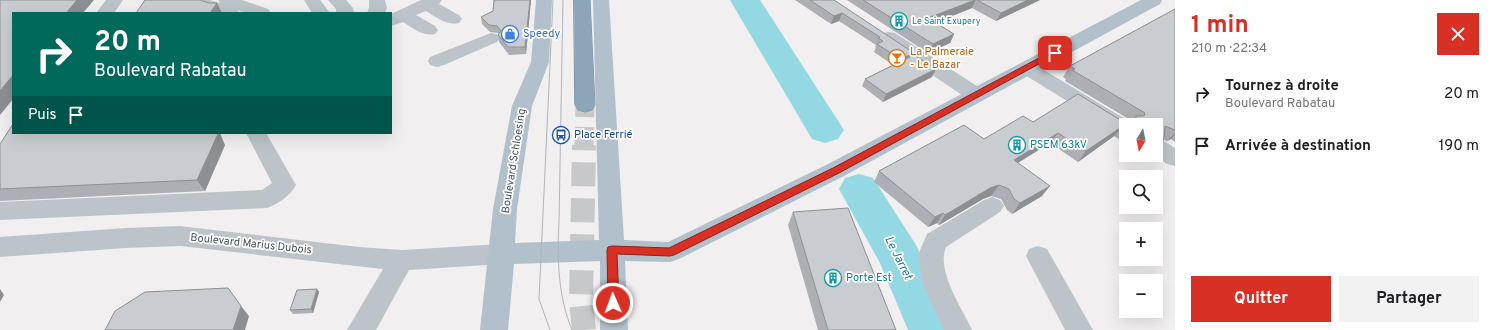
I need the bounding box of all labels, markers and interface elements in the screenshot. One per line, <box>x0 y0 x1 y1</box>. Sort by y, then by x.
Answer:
building icon: Le Saint Exupery <box>889 11 909 31</box>
text: 1 min <box>1191 11 1249 41</box>
button: close <box>1437 13 1479 55</box>
place label: Le Saint Exupery <box>912 16 981 27</box>
shop icon: Speedy <box>500 24 520 44</box>
text: 20 m <box>94 25 161 61</box>
place label: Speedy <box>523 27 560 41</box>
icon: right <box>28 28 80 80</box>
pin <box>1038 36 1072 70</box>
text: 210 m · 22:34 <box>1191 41 1267 57</box>
icon: arrive <box>1044 42 1066 64</box>
place label: La Palmeraie - Le Bazar <box>910 45 974 72</box>
bar icon: La Palmeraie - Le Bazar <box>887 48 907 68</box>
text: Boulevard Rabatau <box>94 60 247 83</box>
text: Tournez à droite <box>1225 77 1339 96</box>
icon: right <box>1191 83 1213 105</box>
text: 20 m <box>1444 85 1479 104</box>
text: Boulevard Rabatau <box>1225 96 1335 112</box>
icon: arrive <box>65 104 87 126</box>
text: Puis <box>28 106 57 125</box>
street label: Boulevard Schloesing <box>499 108 529 214</box>
north arrow <box>1119 118 1163 162</box>
map controls <box>1119 118 1163 318</box>
bus stop icon: Place Ferrié <box>551 125 571 145</box>
place label: Place Ferrié <box>574 128 632 142</box>
building icon: PSEM 63kV <box>1007 135 1027 155</box>
icon: arrive <box>1191 135 1213 157</box>
text: Arrivée à destination <box>1225 137 1371 156</box>
text: 190 m <box>1439 137 1479 156</box>
place label: PSEM 63kV <box>1030 138 1087 152</box>
button: search <box>1119 170 1163 214</box>
button: + <box>1119 222 1163 266</box>
street label: Boulevard Marius Dubois <box>190 231 312 257</box>
water label: Le Jarret <box>880 233 916 283</box>
building icon: Porte Est <box>823 268 843 288</box>
place label: Porte Est <box>846 271 892 285</box>
button: − <box>1119 274 1163 318</box>
button: Quitter <box>1191 276 1331 322</box>
button: Partager <box>1339 276 1479 322</box>
position arrow <box>592 282 634 324</box>

